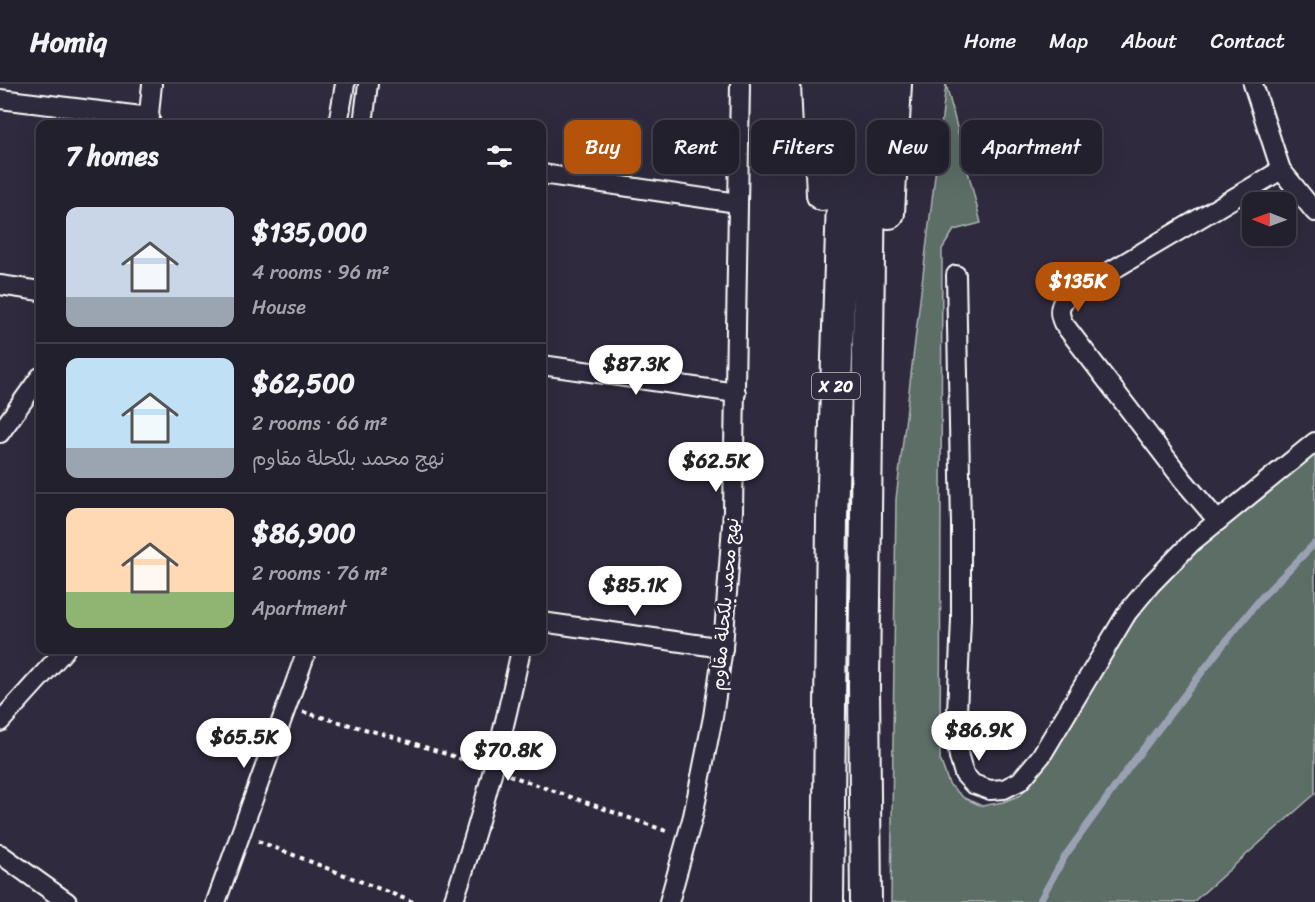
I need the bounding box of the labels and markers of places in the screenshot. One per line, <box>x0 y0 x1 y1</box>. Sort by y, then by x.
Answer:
pin: $135K <box>1036 262 1120 313</box>
pin: $87.3K <box>587 345 685 396</box>
pin: $62.5K <box>667 442 765 493</box>
pin: $85.1K <box>586 566 684 617</box>
pin: $86.9K <box>930 711 1028 762</box>
pin: $65.5K <box>195 718 293 769</box>
pin: $70.8K <box>459 731 557 782</box>

